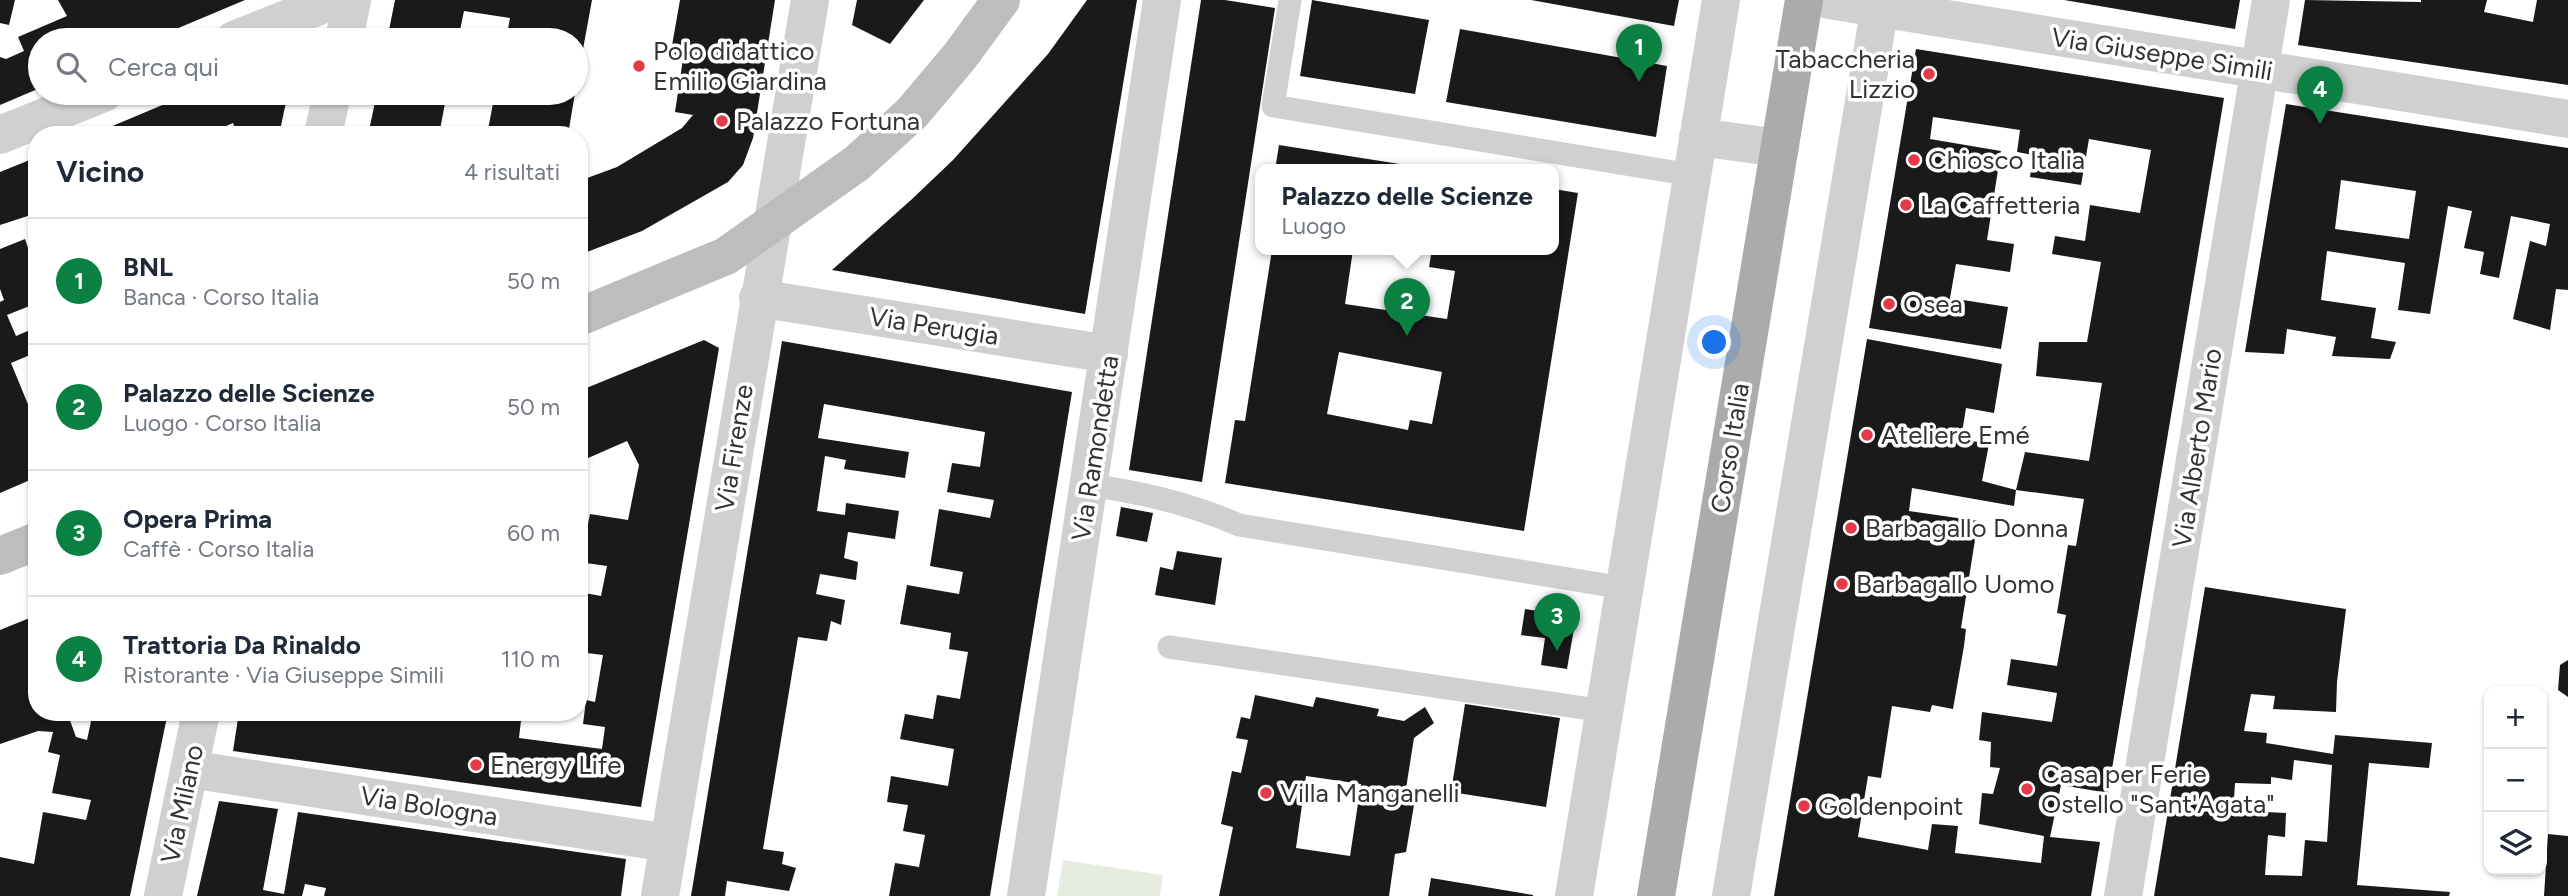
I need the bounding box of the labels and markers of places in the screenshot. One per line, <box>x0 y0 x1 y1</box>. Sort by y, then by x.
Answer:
pin: 1 <box>1616 24 1662 82</box>
place label: Polo didattico Emilio Giardina <box>653 35 827 97</box>
place label: Tabaccheria Lizzio <box>1776 43 1915 105</box>
marker: Polo didattico Emilio Giardina <box>631 58 647 74</box>
marker: Tabaccheria Lizzio <box>1921 66 1937 82</box>
pin: 4 <box>2297 66 2343 124</box>
place label: Palazzo Fortuna <box>736 105 920 137</box>
marker: Palazzo Fortuna <box>714 113 730 129</box>
place label: Chiosco Italia <box>1928 144 2085 176</box>
marker: Chiosco Italia <box>1906 152 1922 168</box>
place label: La Caffetteria <box>1920 189 2080 221</box>
marker: La Caffetteria <box>1898 197 1914 213</box>
pin: 2 <box>1384 278 1430 336</box>
place label: Osea <box>1903 288 1963 320</box>
marker: Osea <box>1881 296 1897 312</box>
place label: Ateliere Emé <box>1881 419 2030 451</box>
marker: Ateliere Emé <box>1859 427 1875 443</box>
place label: Barbagallo Donna <box>1865 512 2068 544</box>
marker: Barbagallo Donna <box>1843 520 1859 536</box>
place label: Barbagallo Uomo <box>1856 568 2055 600</box>
marker: Barbagallo Uomo <box>1834 576 1850 592</box>
pin: 3 <box>1534 593 1580 651</box>
place label: Energy Life <box>490 749 622 781</box>
marker: Energy Life <box>468 757 484 773</box>
place label: Casa per Ferie Ostello "Sant'Agata" <box>2041 758 2275 820</box>
place label: Villa Manganelli <box>1280 777 1460 809</box>
marker: Casa per Ferie Ostello "Sant'Agata" <box>2019 781 2035 797</box>
marker: Villa Manganelli <box>1258 785 1274 801</box>
place label: Goldenpoint <box>1818 790 1963 822</box>
marker: Goldenpoint <box>1796 798 1812 814</box>

